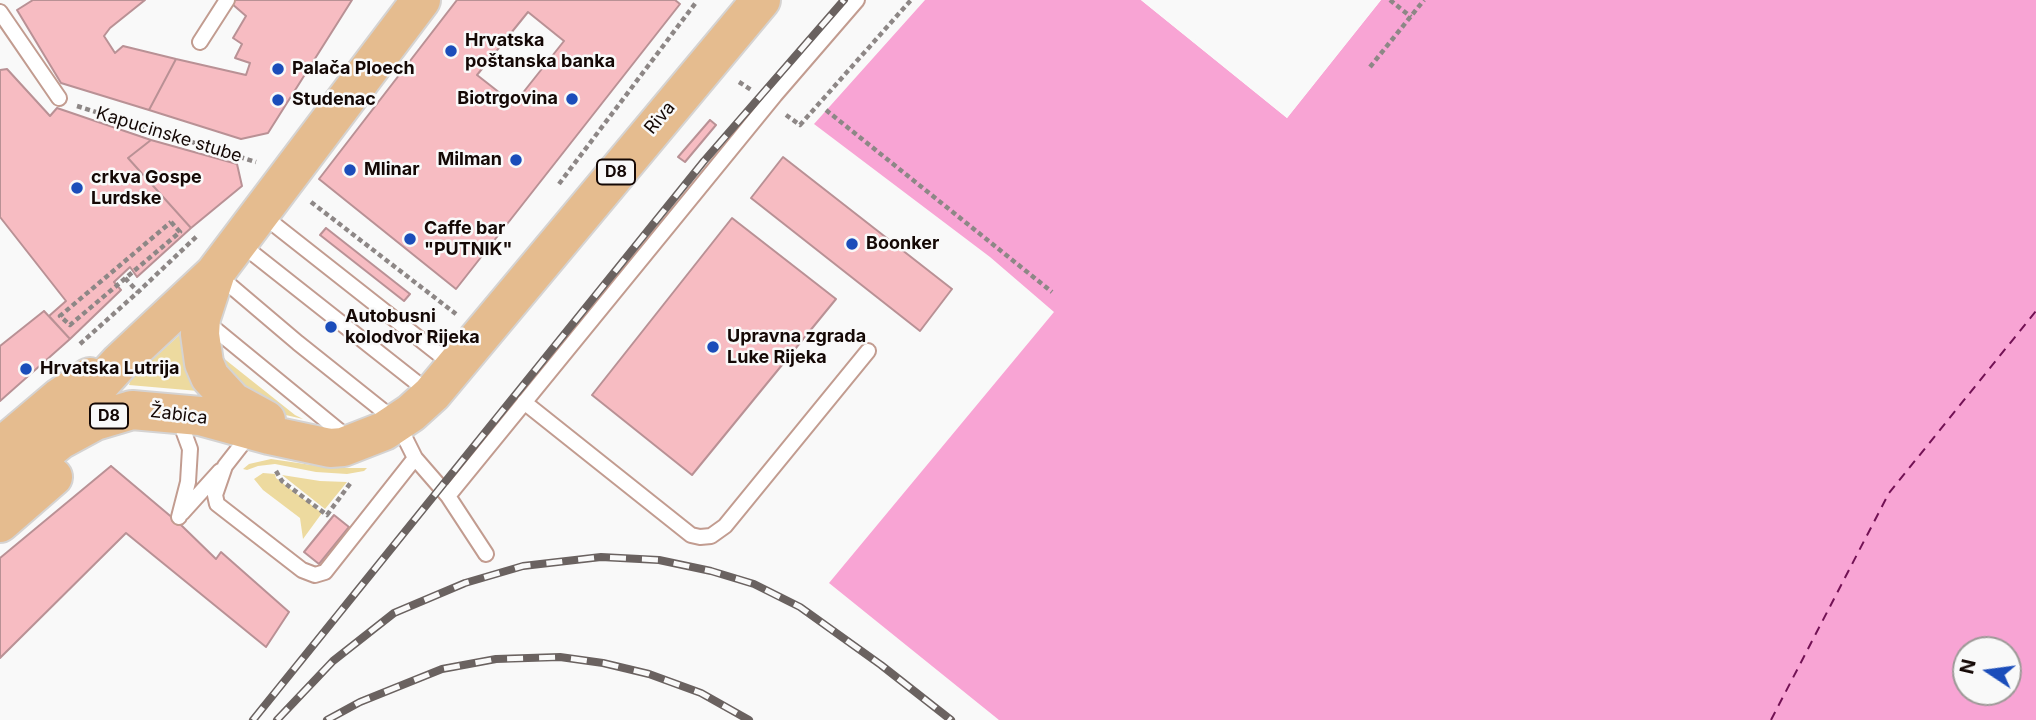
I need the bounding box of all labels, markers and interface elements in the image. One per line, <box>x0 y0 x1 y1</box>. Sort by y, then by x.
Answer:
place label: Hrvatska poštanska banka <box>465 30 615 72</box>
marker: Hrvatska poštanska banka <box>443 43 459 59</box>
place label: Palača Ploech <box>292 58 415 80</box>
marker: Palača Ploech <box>270 61 286 77</box>
place label: Biotrgovina <box>457 88 558 110</box>
place label: Studenac <box>292 89 376 111</box>
marker: Biotrgovina <box>564 91 580 107</box>
marker: Studenac <box>270 92 286 108</box>
street label: Riva <box>640 97 680 139</box>
street label: Kapucinske stube <box>94 103 244 167</box>
place label: Milman <box>437 149 502 171</box>
marker: Milman <box>508 152 524 168</box>
place label: Mlinar <box>364 159 420 181</box>
road number: D8 <box>597 160 635 184</box>
marker: Mlinar <box>342 162 358 178</box>
place label: crkva Gospe Lurdske <box>91 167 202 210</box>
marker: crkva Gospe Lurdske <box>69 180 85 196</box>
place label: Caffe bar "PUTNIK" <box>424 218 512 260</box>
marker: Caffe bar "PUTNIK" <box>402 231 418 247</box>
place label: Boonker <box>866 233 939 255</box>
marker: Boonker <box>844 236 860 252</box>
place label: Autobusni kolodvor Rijeka <box>345 306 480 348</box>
marker: Autobusni kolodvor Rijeka <box>323 319 339 335</box>
place label: Upravna zgrada Luke Rijeka <box>727 326 866 368</box>
marker: Upravna zgrada Luke Rijeka <box>705 339 721 355</box>
place label: Hrvatska Lutrija <box>40 358 179 380</box>
marker: Hrvatska Lutrija <box>18 361 34 377</box>
street label: Žabica <box>149 401 209 429</box>
road number: D8 <box>90 404 128 428</box>
north arrow <box>1952 636 2022 706</box>
text: N <box>1955 657 1981 676</box>

